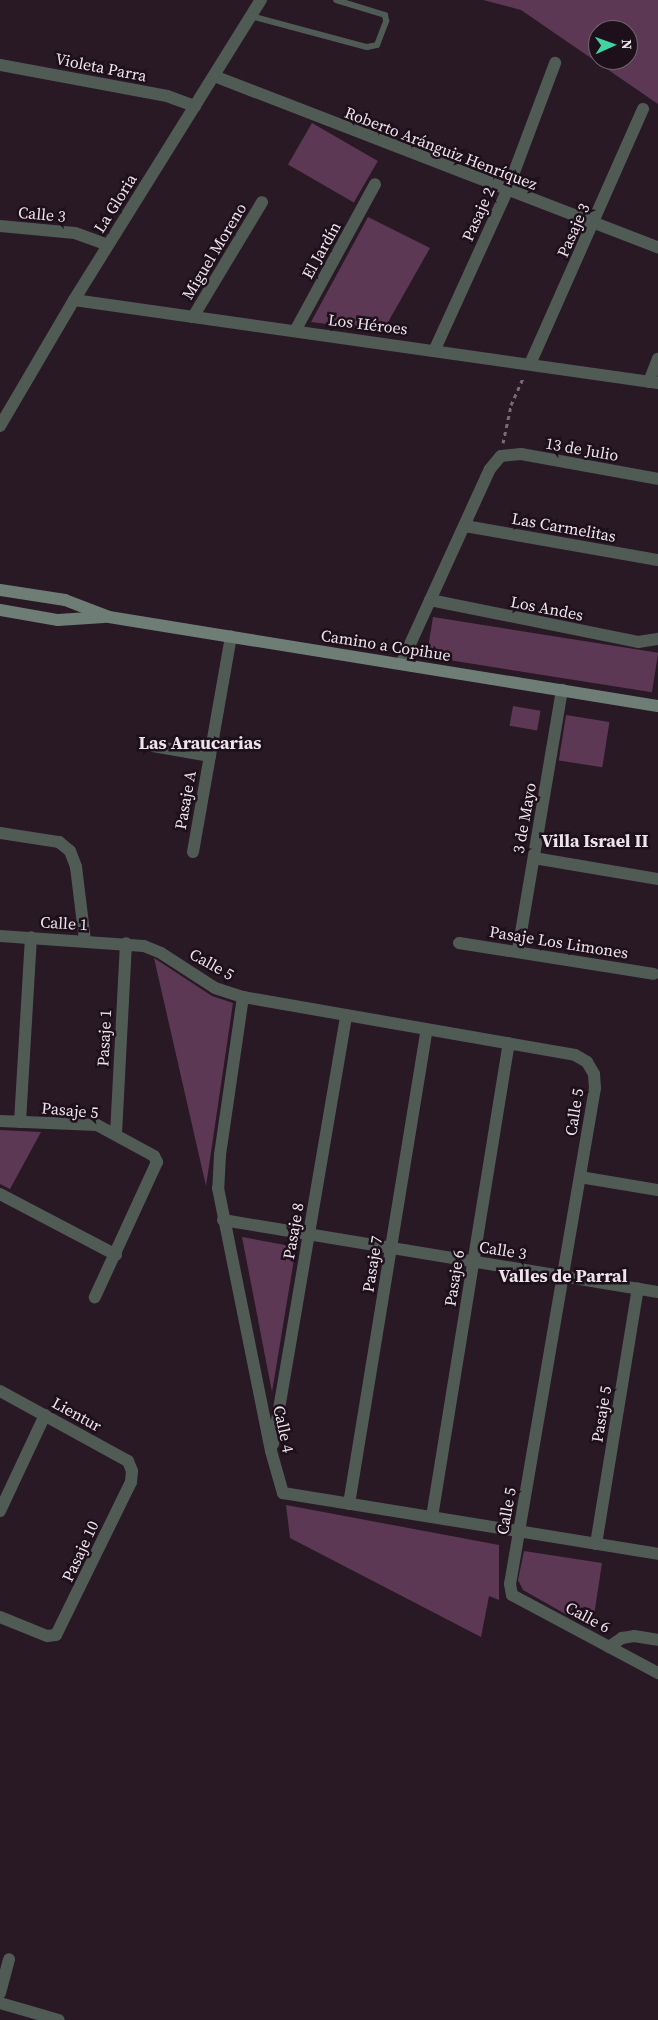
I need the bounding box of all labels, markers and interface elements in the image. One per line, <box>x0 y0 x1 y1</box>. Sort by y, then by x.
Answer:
north arrow <box>588 20 638 70</box>
text: N <box>617 39 637 50</box>
street label: Violeta Parra <box>54 49 148 85</box>
street label: Roberto Aránguiz Henríquez <box>342 102 540 194</box>
street label: La Gloria <box>89 170 141 236</box>
street label: Pasaje 2 <box>458 184 498 244</box>
street label: Miguel Moreno <box>178 199 250 303</box>
street label: Pasaje 3 <box>553 200 593 260</box>
street label: Calle 3 <box>17 202 67 226</box>
street label: El Jardín <box>298 218 344 282</box>
street label: Los Héroes <box>327 310 409 338</box>
street label: 13 de Julio <box>544 433 620 465</box>
street label: Las Carmelitas <box>510 508 618 546</box>
street label: Los Andes <box>509 592 585 624</box>
street label: Camino a Copihue <box>320 625 452 665</box>
district label: Las Araucarias <box>139 732 261 754</box>
street label: Pasaje A <box>170 769 200 831</box>
street label: 3 de Mayo <box>508 781 540 855</box>
district label: Villa Israel II <box>542 830 648 852</box>
street label: Calle 1 <box>40 912 88 934</box>
street label: Pasaje Los Limones <box>488 922 630 962</box>
street label: Calle 5 <box>187 944 237 984</box>
street label: Pasaje 1 <box>93 1009 115 1067</box>
street label: Calle 5 <box>561 1087 587 1137</box>
street label: Pasaje 5 <box>41 1098 99 1122</box>
street label: Pasaje 8 <box>279 1201 307 1261</box>
street label: Pasaje 7 <box>358 1234 386 1294</box>
street label: Calle 3 <box>478 1237 528 1263</box>
street label: Pasaje 6 <box>440 1248 468 1308</box>
district label: Valles de Parral <box>499 1265 627 1287</box>
street label: Pasaje 5 <box>587 1384 615 1444</box>
street label: Lientur <box>49 1393 105 1435</box>
street label: Calle 4 <box>270 1404 298 1454</box>
street label: Calle 5 <box>492 1486 520 1536</box>
street label: Pasaje 10 <box>58 1517 102 1585</box>
street label: Calle 6 <box>562 1597 614 1637</box>

